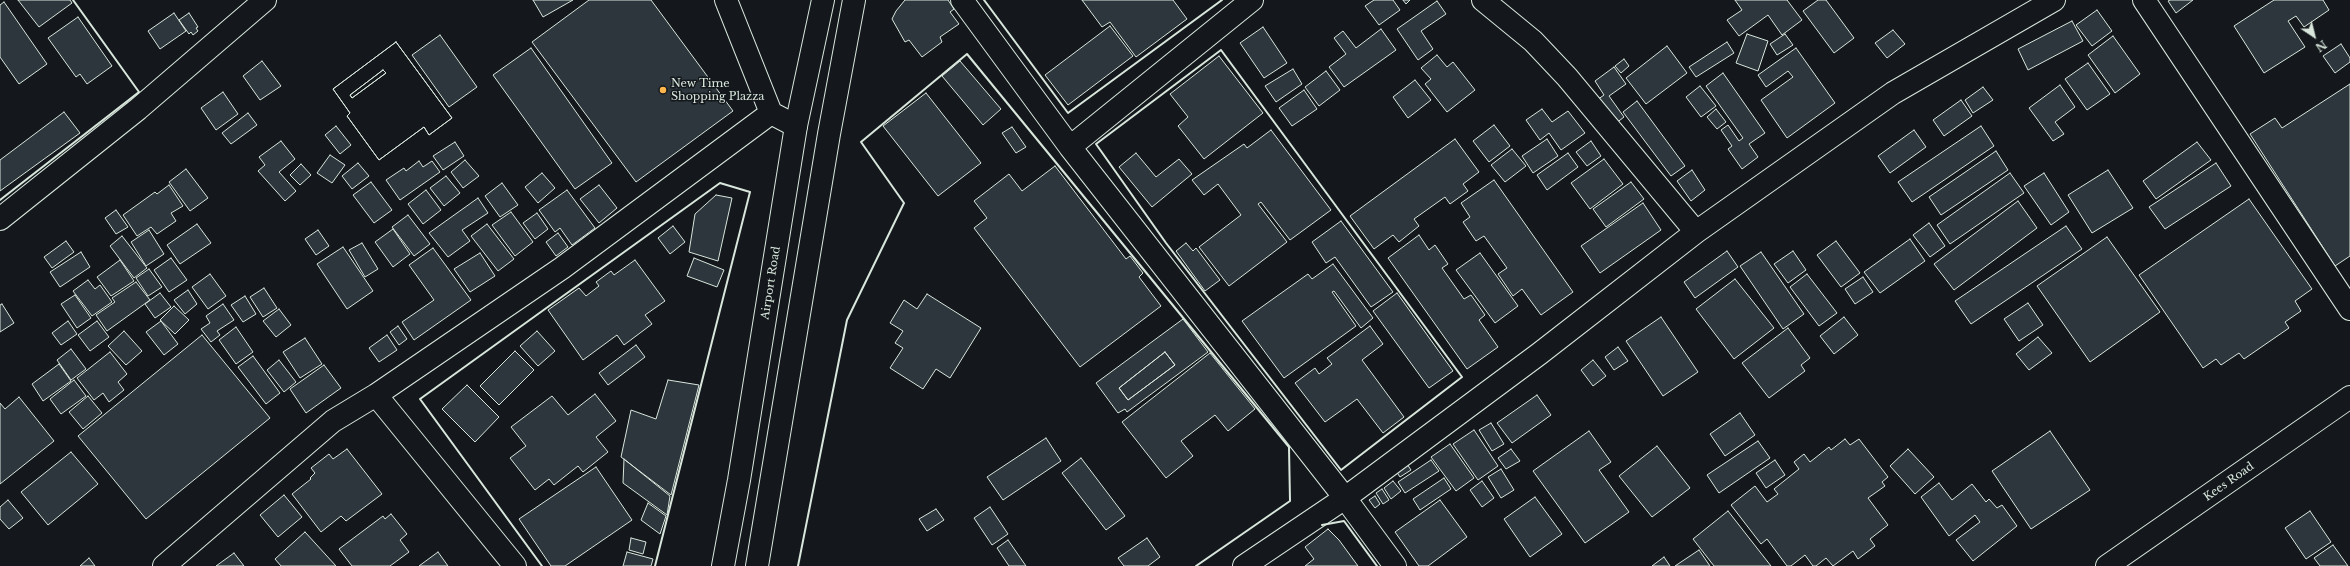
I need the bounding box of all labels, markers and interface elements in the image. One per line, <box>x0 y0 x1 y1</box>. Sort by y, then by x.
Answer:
north arrow <box>2294 16 2334 56</box>
text: N <box>2313 37 2329 55</box>
place label: New Time Shopping Plazza <box>671 77 764 103</box>
marker: New Time Shopping Plazza <box>658 85 668 95</box>
street label: Airport Road <box>759 245 783 321</box>
street label: Kees Road <box>2201 460 2257 504</box>

